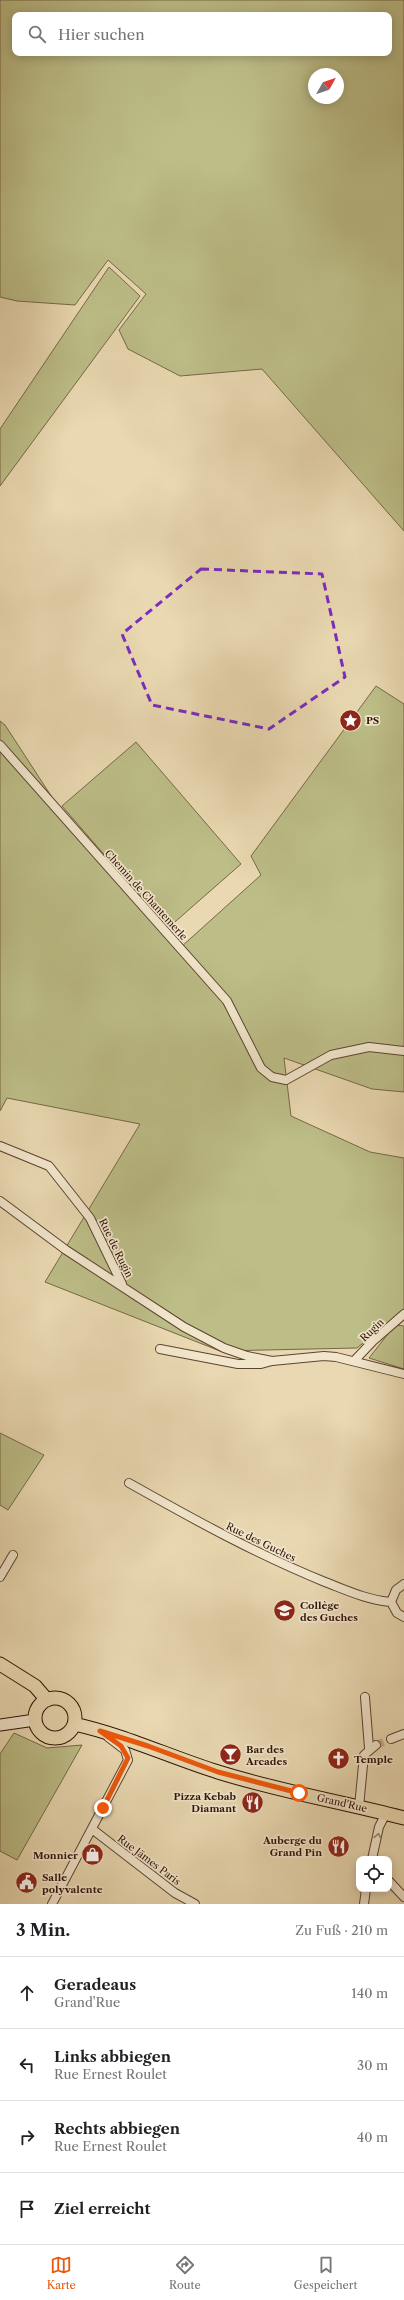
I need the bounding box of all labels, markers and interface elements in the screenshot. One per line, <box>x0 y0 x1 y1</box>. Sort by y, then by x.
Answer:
search box <box>12 12 392 56</box>
icon: search <box>26 23 48 45</box>
text: Hier suchen <box>58 25 145 44</box>
north arrow <box>308 68 344 104</box>
place icon: PS <box>337 707 363 733</box>
place label: PS <box>366 714 379 727</box>
street label: Chemin de Chantemerle <box>102 847 190 943</box>
street label: Rue de Rugin <box>96 1216 136 1280</box>
street label: Rugin <box>357 1315 387 1344</box>
street label: Rue des Guches <box>224 1519 298 1565</box>
school or university icon: Collège des Guches <box>272 1598 298 1624</box>
place label: Collège des Guches <box>300 1599 358 1624</box>
bar icon: Bar des Arcades <box>218 1742 244 1768</box>
place label: Bar des Arcades <box>245 1743 287 1768</box>
church icon: Temple <box>325 1746 351 1772</box>
place label: Temple <box>354 1753 393 1766</box>
route start <box>290 1784 308 1802</box>
restaurant icon: Pizza Kebab Diamant <box>239 1789 265 1815</box>
place label: Pizza Kebab Diamant <box>174 1790 236 1815</box>
street label: Grand'Rue <box>316 1791 369 1815</box>
route end <box>94 1799 112 1817</box>
street label: Rue Jämes Paris <box>115 1832 183 1888</box>
restaurant icon: Auberge du Grand Pin <box>325 1833 351 1859</box>
one-way arrow <box>373 1833 382 1839</box>
place label: Auberge du Grand Pin <box>262 1834 322 1859</box>
shop icon: Monnier <box>80 1842 106 1868</box>
place label: Monnier <box>33 1849 78 1862</box>
map controls <box>356 1856 392 1892</box>
button: locate <box>356 1856 392 1892</box>
public building icon: Salle polyvalente <box>13 1870 39 1896</box>
place label: Salle polyvalente <box>42 1871 103 1896</box>
text: 3 Min. <box>16 1920 70 1940</box>
text: Zu Fuß · 210 m <box>295 1922 388 1938</box>
text: Geradeaus <box>54 1975 136 1994</box>
icon: ahead <box>16 1982 38 2004</box>
text: 140 m <box>351 1985 388 2001</box>
text: Grand'Rue <box>54 1994 120 2010</box>
text: Links abbiegen <box>54 2047 171 2066</box>
icon: left <box>16 2054 38 2076</box>
text: 30 m <box>357 2057 388 2073</box>
text: Rue Ernest Roulet <box>54 2066 167 2082</box>
text: Rechts abbiegen <box>54 2119 180 2138</box>
icon: right <box>16 2126 38 2148</box>
text: 40 m <box>357 2129 388 2145</box>
text: Rue Ernest Roulet <box>54 2138 167 2154</box>
icon: arrive <box>16 2198 38 2220</box>
text: Ziel erreicht <box>54 2199 150 2218</box>
tab: Karte <box>47 2254 76 2292</box>
tab: Route <box>169 2254 201 2292</box>
tab: Gespeichert <box>294 2254 357 2292</box>

